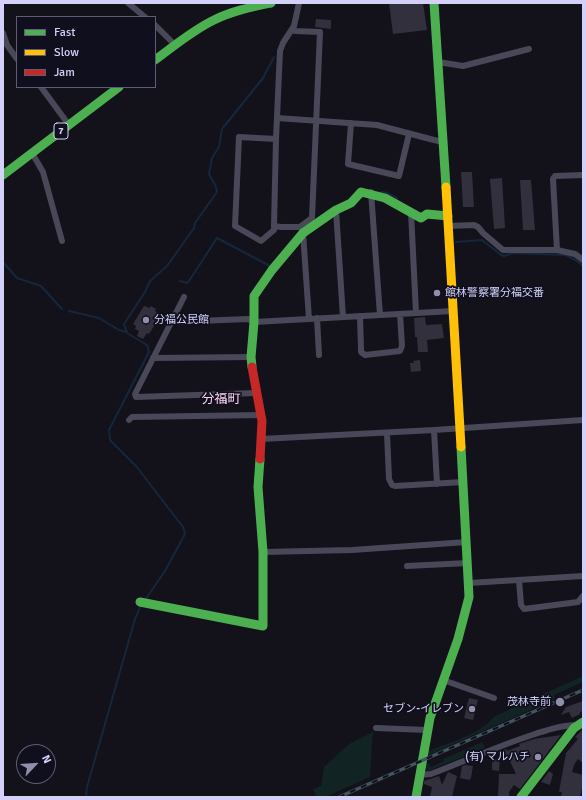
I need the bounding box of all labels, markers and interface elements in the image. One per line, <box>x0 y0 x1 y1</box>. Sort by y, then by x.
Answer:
legend <box>16 16 156 88</box>
text: Fast <box>54 25 75 40</box>
text: Slow <box>54 45 79 60</box>
text: Jam <box>54 65 75 80</box>
road number: 7 <box>54 123 68 139</box>
place label: 館林警察署分福交番 <box>445 286 544 300</box>
marker: 館林警察署分福交番 <box>432 288 442 298</box>
place label: 分福公民館 <box>154 313 209 327</box>
marker: 分福公民館 <box>141 315 151 325</box>
district label: 分福町 <box>202 392 240 408</box>
place label: 茂林寺前 <box>507 695 551 709</box>
marker: 茂林寺前 <box>554 696 566 708</box>
place label: セブン-イレブン <box>383 702 464 716</box>
marker: セブン-イレブン <box>467 704 477 714</box>
north arrow <box>16 744 56 784</box>
place label: (有) マルハチ <box>465 750 530 764</box>
marker: (有) マルハチ <box>533 752 543 762</box>
text: N <box>39 753 54 765</box>

